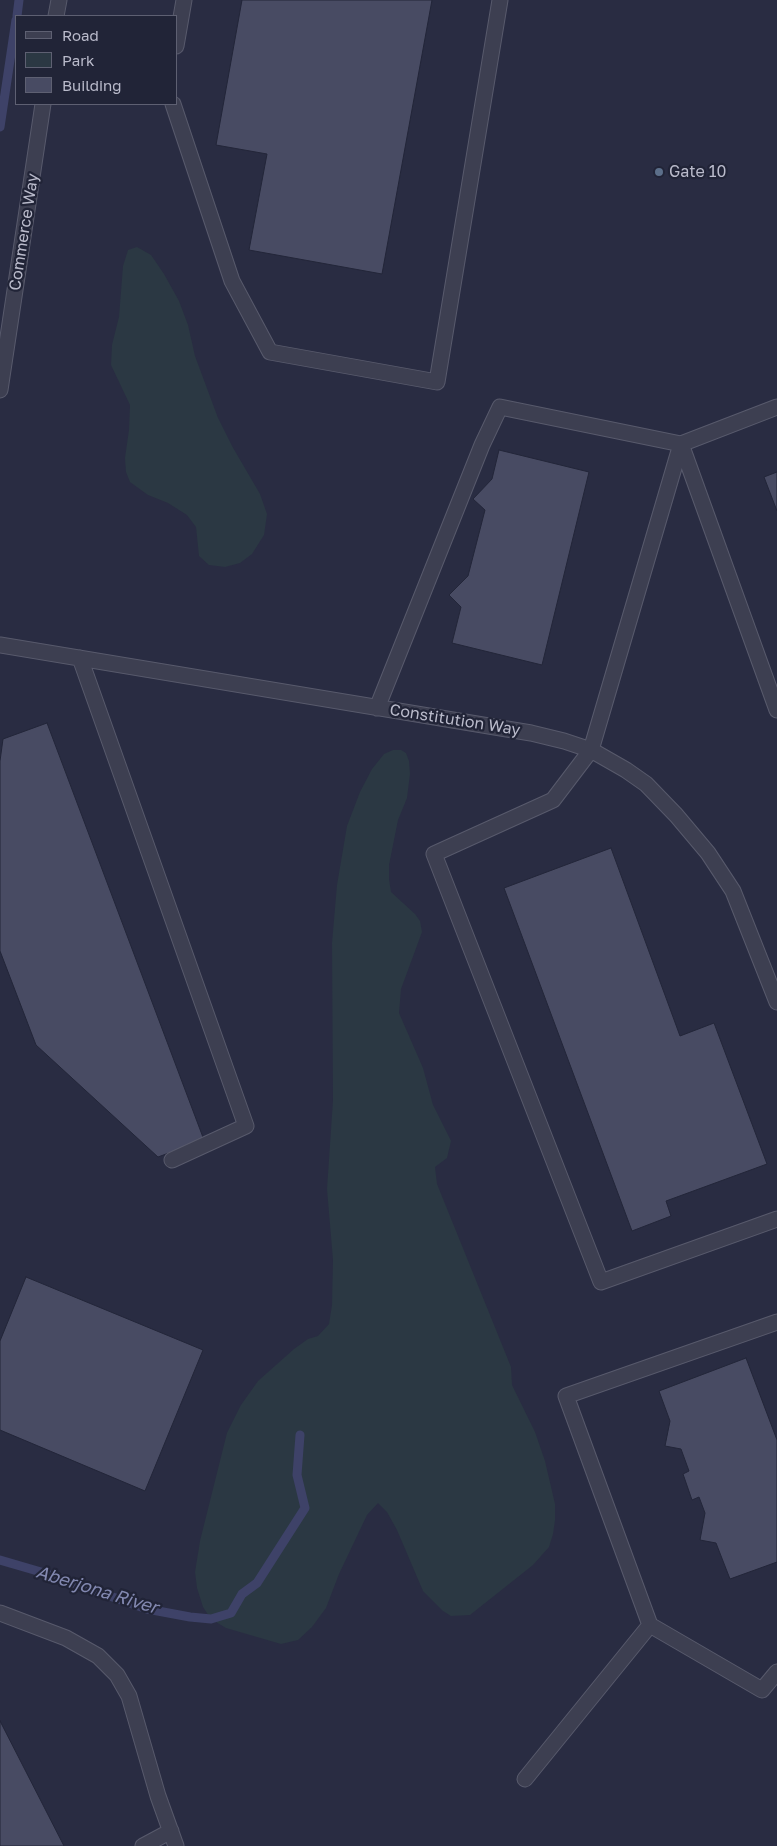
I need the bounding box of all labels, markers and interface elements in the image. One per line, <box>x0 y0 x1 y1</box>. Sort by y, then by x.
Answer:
legend <box>15 15 178 105</box>
text: Road <box>62 26 99 44</box>
text: Park <box>62 51 94 69</box>
text: Building <box>62 76 122 94</box>
place label: Gate 10 <box>669 162 727 182</box>
marker: Gate 10 <box>653 166 665 178</box>
street label: Commerce Way <box>5 172 43 292</box>
street label: Constitution Way <box>388 700 522 740</box>
water label: Aberjona River <box>34 1561 160 1619</box>

